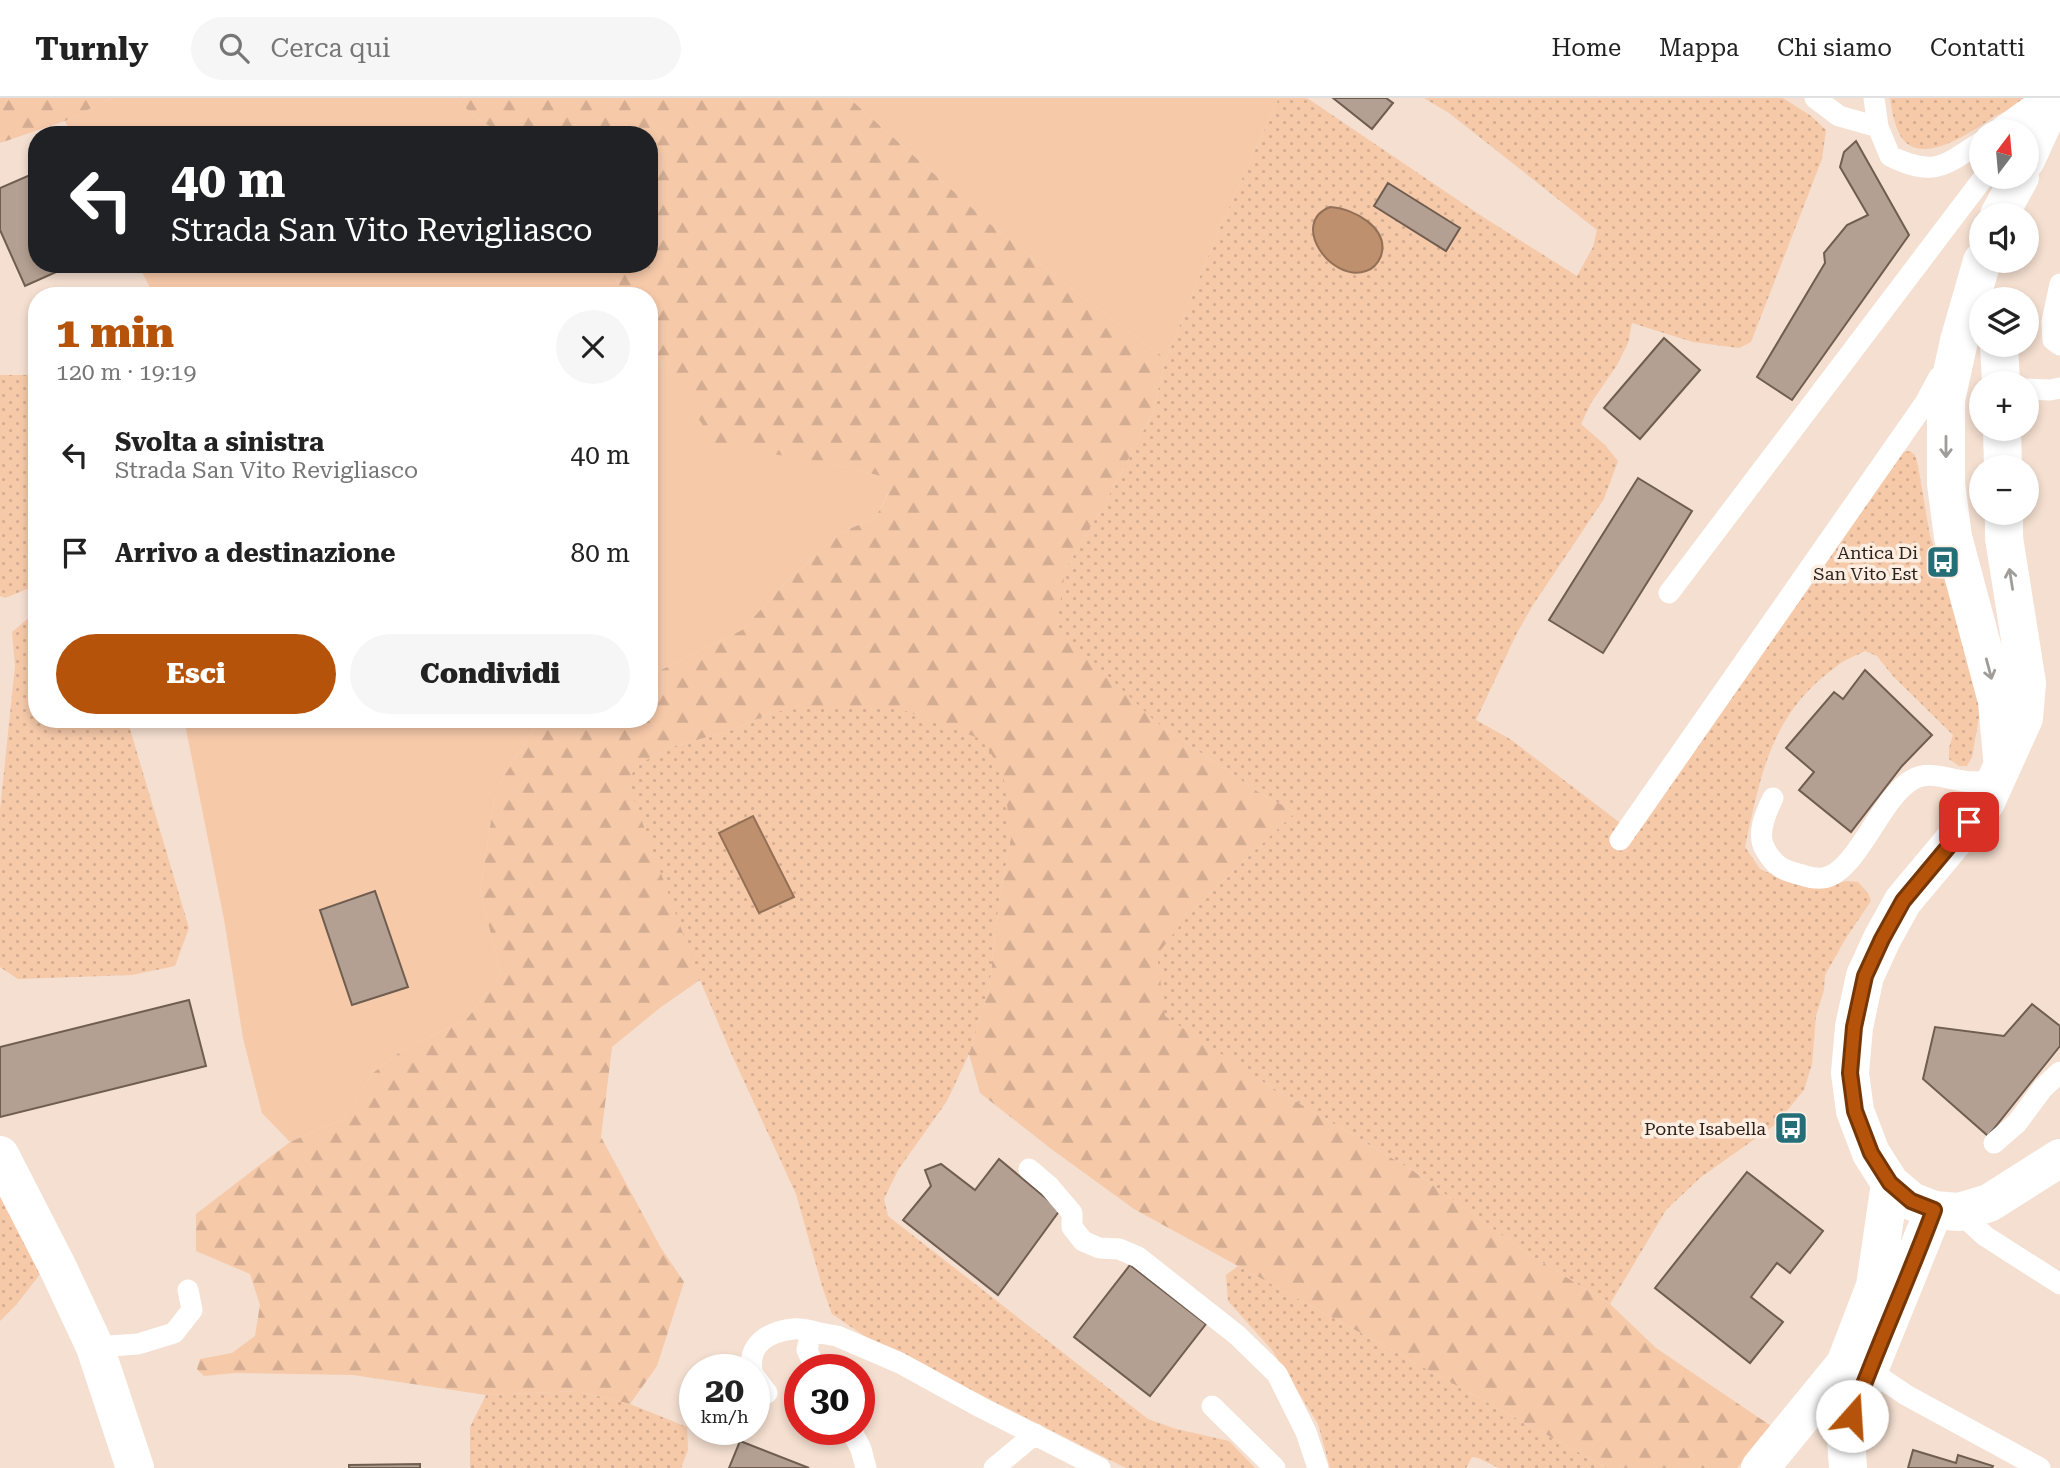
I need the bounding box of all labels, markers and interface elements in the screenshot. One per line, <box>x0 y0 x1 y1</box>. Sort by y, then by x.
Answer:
search box <box>191 17 681 80</box>
text: Turnly <box>35 29 149 68</box>
icon: search <box>215 29 253 67</box>
text: Cerca qui <box>271 33 390 63</box>
text: Home <box>1552 34 1621 62</box>
text: Mappa <box>1659 34 1739 62</box>
text: Chi siamo <box>1777 34 1892 62</box>
text: Contatti <box>1930 34 2025 62</box>
north arrow <box>1969 119 2039 189</box>
map controls <box>1969 119 2039 525</box>
text: 40 m <box>171 152 286 209</box>
icon: left <box>56 154 147 245</box>
button: sound <box>1969 203 2039 273</box>
text: Strada San Vito Revigliasco <box>171 211 593 249</box>
button: layers <box>1969 287 2039 357</box>
text: 1 min <box>56 308 174 357</box>
button: close <box>556 310 630 384</box>
text: 120 m · 19:19 <box>56 359 196 386</box>
button: + <box>1969 371 2039 441</box>
text: Svolta a sinistra <box>115 427 324 457</box>
one-way arrow <box>1939 435 1953 458</box>
icon: left <box>56 436 94 474</box>
text: 40 m <box>571 440 630 470</box>
button: − <box>1969 455 2039 525</box>
text: Strada San Vito Revigliasco <box>115 457 418 484</box>
icon: arrive <box>56 534 94 572</box>
text: Arrivo a destinazione <box>115 538 396 568</box>
text: 80 m <box>571 538 630 568</box>
place label: Antica Di San Vito Est <box>1813 542 1918 584</box>
bus stop icon: Antica Di San Vito Est <box>1924 543 1962 581</box>
one-way arrow <box>2004 568 2017 591</box>
button: Esci <box>56 634 336 714</box>
button: Condividi <box>350 634 630 714</box>
one-way arrow <box>1983 657 1996 680</box>
pin <box>1939 792 1999 852</box>
icon: arrive <box>1950 803 1988 841</box>
bus stop icon: Ponte Isabella <box>1772 1109 1810 1147</box>
place label: Ponte Isabella <box>1644 1118 1766 1139</box>
speed limit sign: 30 <box>784 1354 875 1445</box>
text: 20 <box>705 1370 744 1411</box>
position arrow <box>1815 1379 1889 1453</box>
text: km/h <box>700 1406 749 1427</box>

